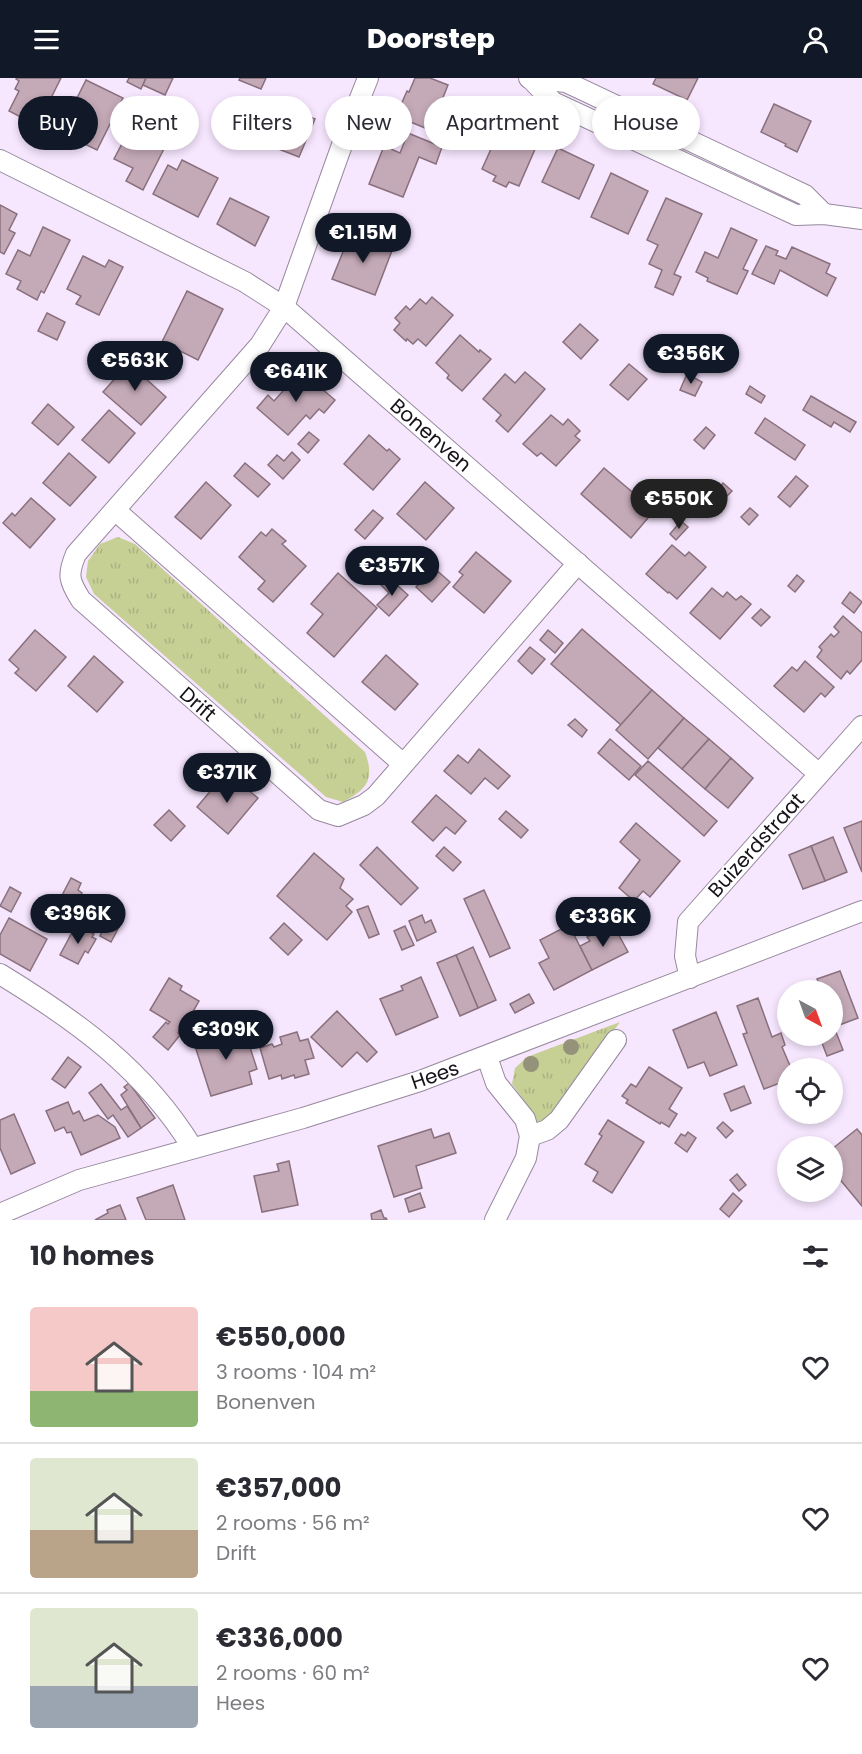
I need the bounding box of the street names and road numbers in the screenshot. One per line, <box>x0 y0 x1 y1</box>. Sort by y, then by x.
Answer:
street label: Bonenven <box>384 392 478 478</box>
street label: Drift <box>174 680 222 728</box>
street label: Buizerdstraat <box>701 787 811 903</box>
street label: Hees <box>407 1054 463 1096</box>

